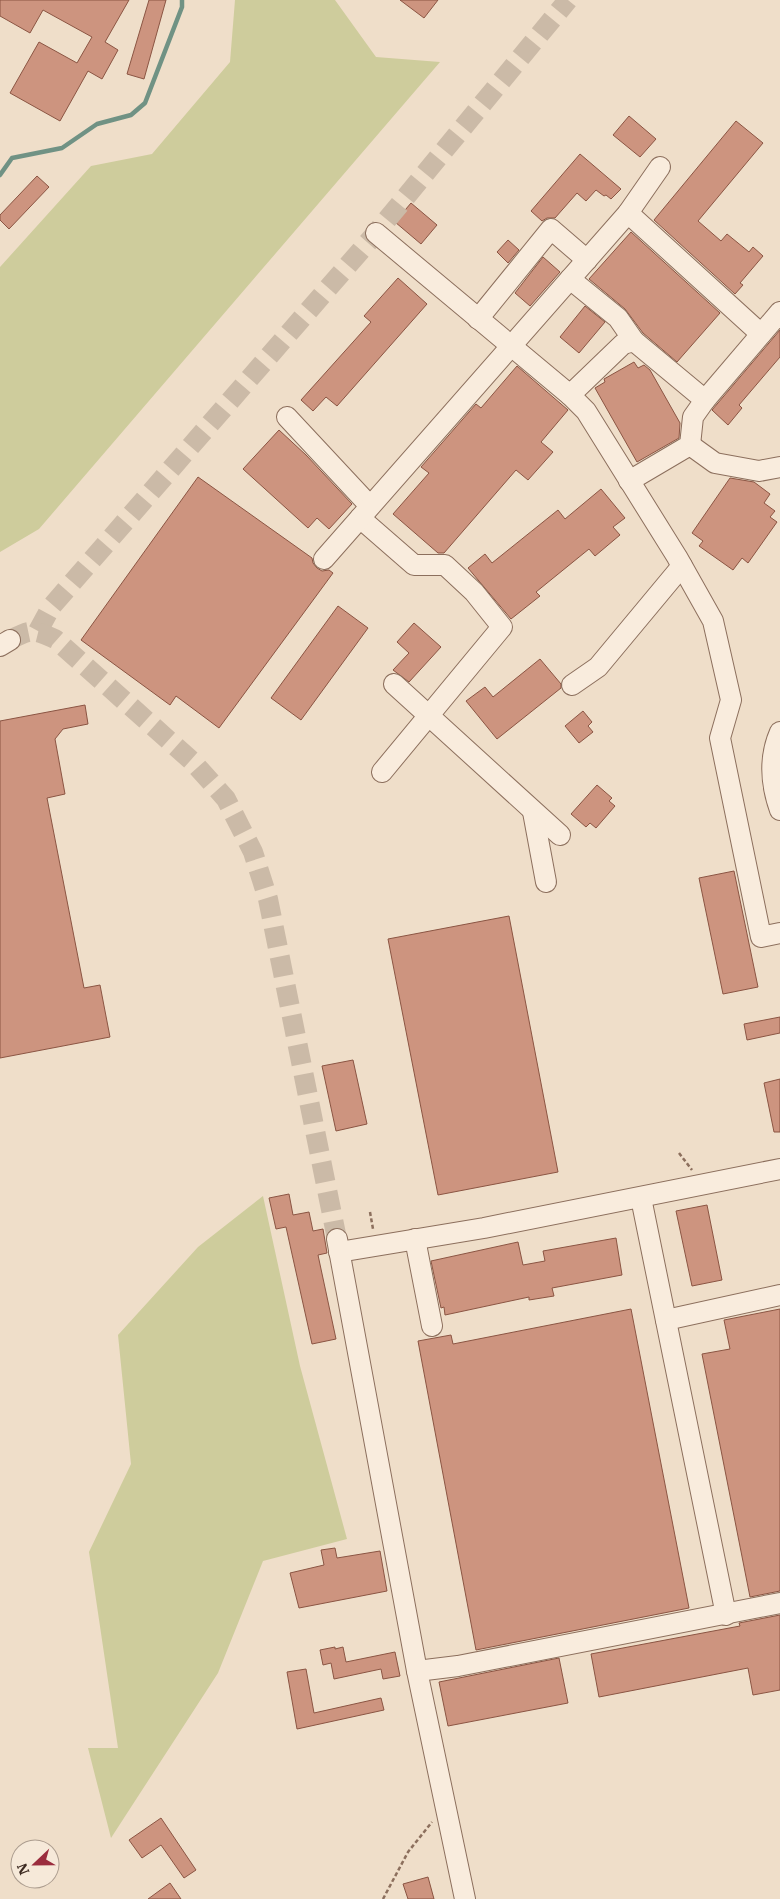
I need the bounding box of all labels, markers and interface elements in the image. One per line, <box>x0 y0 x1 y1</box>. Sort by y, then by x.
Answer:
north arrow <box>10 1839 60 1889</box>
text: N <box>13 1860 33 1877</box>

